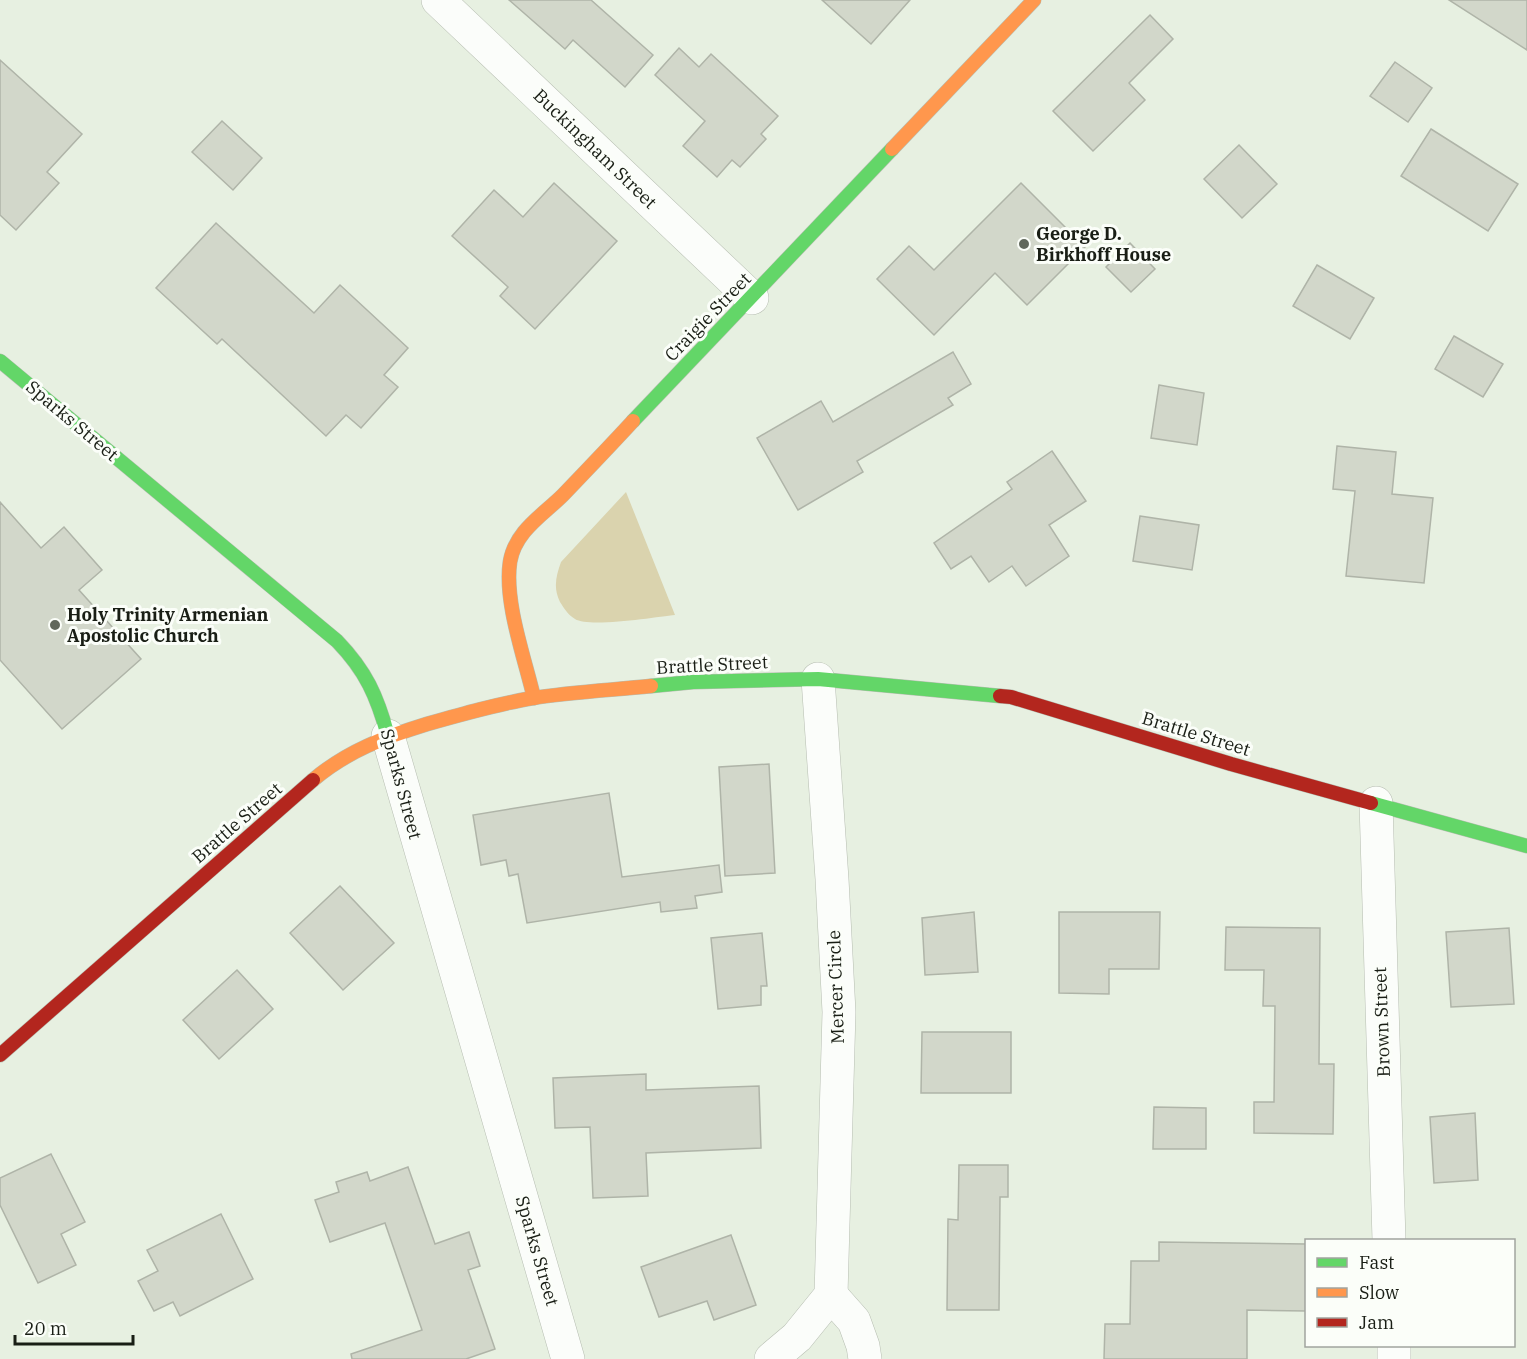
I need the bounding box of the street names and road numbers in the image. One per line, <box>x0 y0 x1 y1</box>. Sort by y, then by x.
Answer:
street label: Buckingham Street <box>529 84 662 213</box>
street label: Craigie Street <box>660 267 756 366</box>
street label: Sparks Street <box>21 375 123 466</box>
street label: Brattle Street <box>655 650 768 679</box>
street label: Brattle Street <box>1139 706 1253 761</box>
street label: Sparks Street <box>376 726 427 842</box>
street label: Brattle Street <box>187 777 286 868</box>
street label: Mercer Circle <box>822 930 849 1044</box>
street label: Brown Street <box>1368 967 1395 1078</box>
street label: Sparks Street <box>511 1193 564 1309</box>

